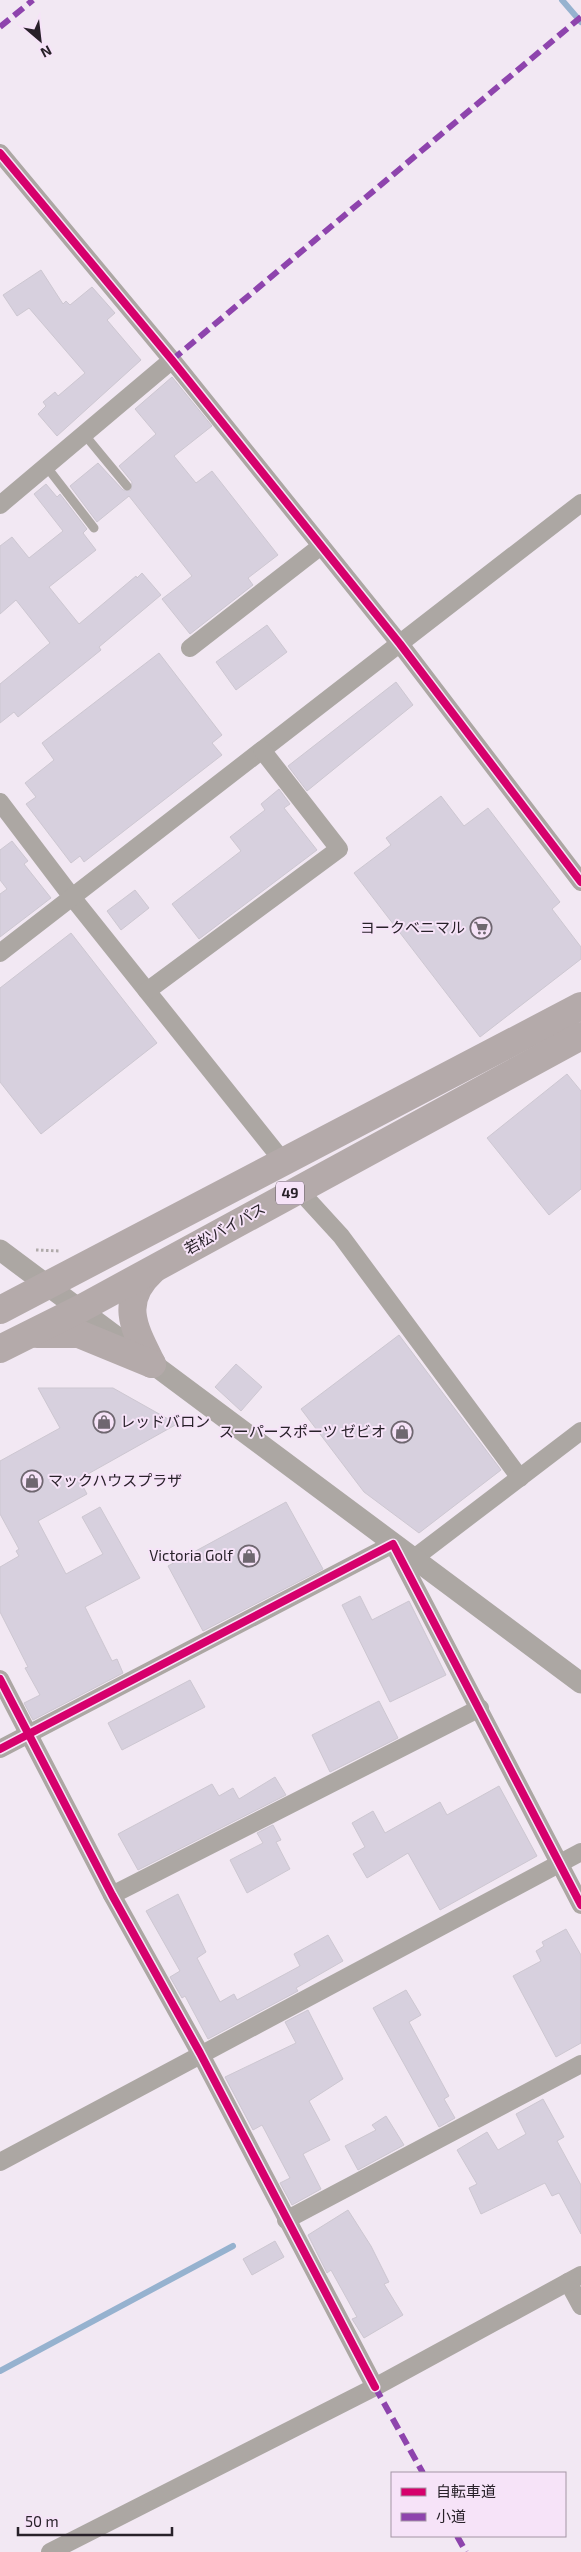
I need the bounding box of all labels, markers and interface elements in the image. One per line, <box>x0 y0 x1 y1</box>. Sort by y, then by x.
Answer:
north arrow <box>15 15 65 65</box>
text: N <box>38 42 55 62</box>
supermarket icon: ヨークベニマル <box>469 916 493 940</box>
place label: ヨークベニマル <box>360 918 465 936</box>
road number: 49 <box>276 1182 304 1204</box>
street label: 若松バイパス <box>181 1199 268 1258</box>
shop icon: レッドバロン <box>92 1410 116 1434</box>
place label: レッドバロン <box>120 1412 210 1430</box>
shop icon: スーパースポーツ ゼビオ <box>390 1420 414 1444</box>
place label: スーパースポーツ ゼビオ <box>219 1422 386 1440</box>
shop icon: マックハウスプラザ <box>20 1469 44 1493</box>
place label: マックハウスプラザ <box>48 1471 182 1489</box>
shop icon: Victoria Golf <box>237 1544 261 1568</box>
place label: Victoria Golf <box>149 1546 233 1564</box>
legend <box>391 2472 566 2537</box>
text: 自転車道 <box>436 2482 496 2500</box>
scale bar <box>18 2504 171 2536</box>
text: 小道 <box>436 2507 466 2525</box>
text: 50 m <box>25 2512 59 2530</box>

